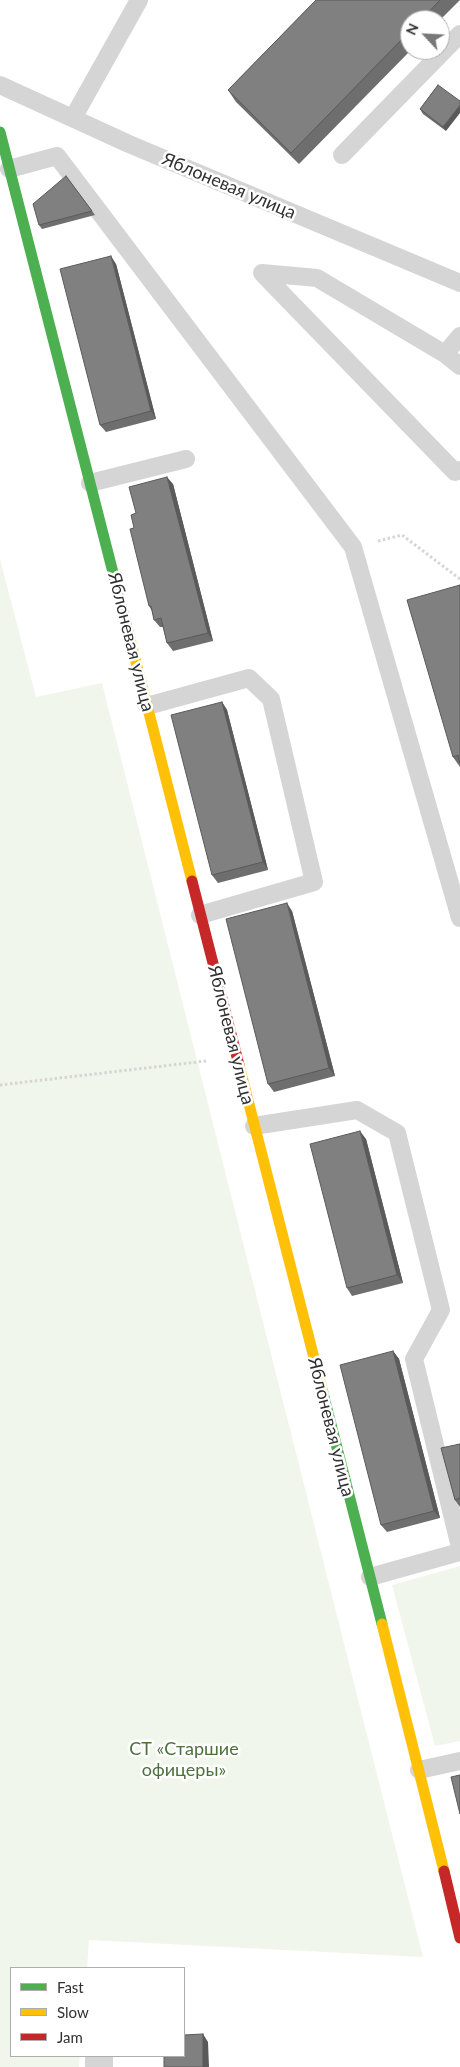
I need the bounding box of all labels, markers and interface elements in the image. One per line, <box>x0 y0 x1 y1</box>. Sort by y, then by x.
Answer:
north arrow <box>400 10 450 60</box>
text: N <box>402 20 422 37</box>
street label: Яблоневая улица <box>159 148 299 224</box>
street label: Яблоневая улица <box>103 570 159 714</box>
street label: Яблоневая улица <box>203 963 259 1107</box>
street label: Яблоневая улица <box>303 1355 359 1499</box>
park label: СТ «Старшие офицеры» <box>129 1738 239 1780</box>
legend <box>10 1967 185 2057</box>
text: Fast <box>57 1978 84 1996</box>
text: Slow <box>57 2003 89 2021</box>
text: Jam <box>57 2028 83 2046</box>

